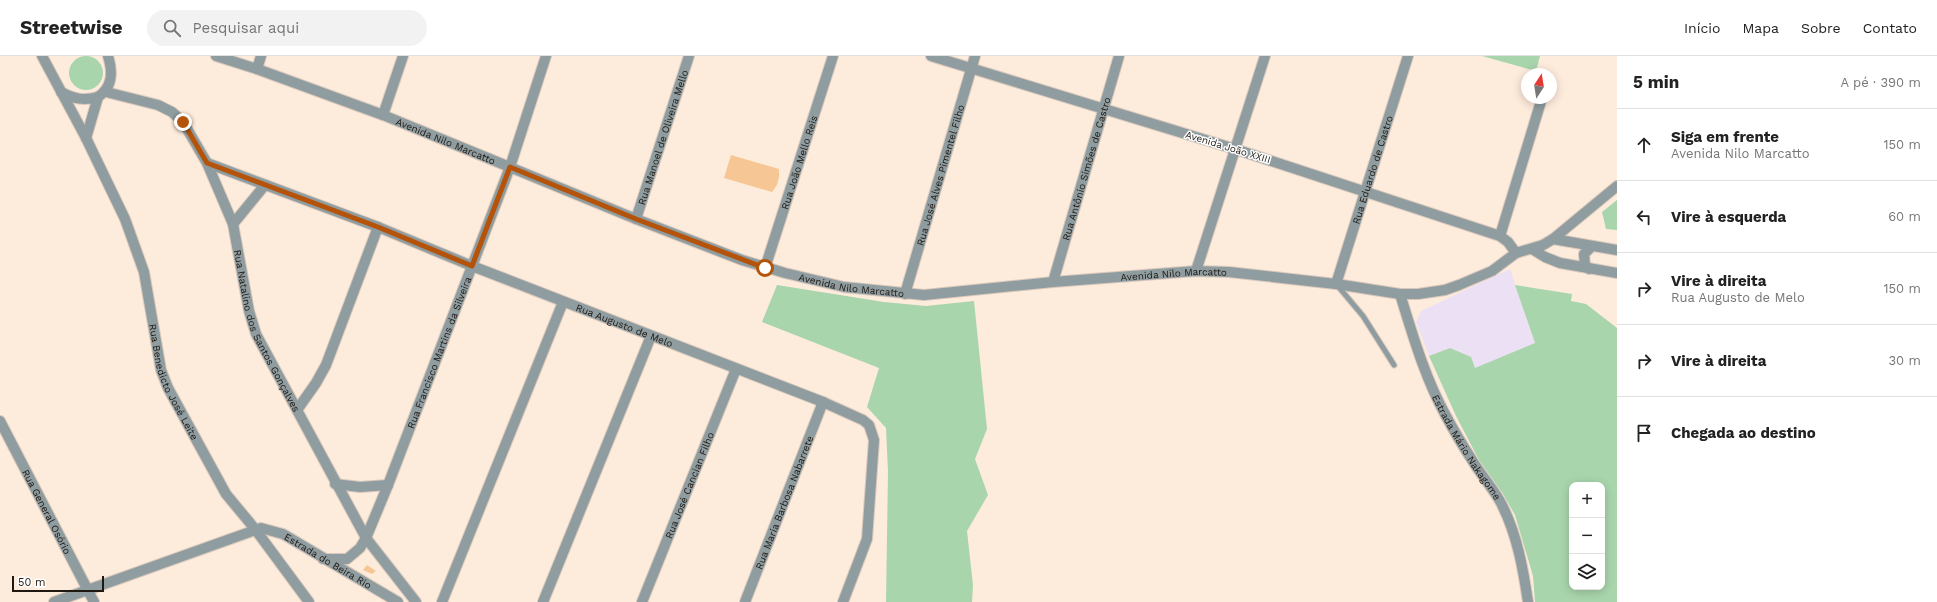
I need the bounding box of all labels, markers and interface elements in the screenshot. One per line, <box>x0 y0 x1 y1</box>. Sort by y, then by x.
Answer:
search box <box>147 10 427 46</box>
text: Streetwise <box>20 16 123 39</box>
icon: search <box>161 17 183 39</box>
text: Pesquisar aqui <box>193 19 299 37</box>
text: Início <box>1684 20 1720 36</box>
text: Mapa <box>1742 20 1779 36</box>
text: Sobre <box>1801 20 1841 36</box>
text: Contato <box>1863 20 1917 36</box>
street label: Rua Manoel de Oliveira Mello <box>635 68 690 206</box>
north arrow <box>1521 68 1557 104</box>
text: 5 min <box>1633 72 1679 92</box>
text: A pé · 390 m <box>1841 75 1921 90</box>
street label: Rua Antônio Simões de Castro <box>1060 96 1112 242</box>
street label: Rua José Alves Pimentel Filho <box>914 103 966 247</box>
route end <box>174 113 192 131</box>
street label: Rua João Mello Reis <box>779 114 819 211</box>
street label: Rua Eduardo de Castro <box>1350 114 1394 225</box>
street label: Avenida Nilo Marcatto <box>394 115 497 166</box>
text: Siga em frente <box>1671 128 1779 146</box>
street label: Avenida João XXIII <box>1184 129 1272 165</box>
icon: ahead <box>1633 134 1655 156</box>
text: 150 m <box>1883 137 1921 152</box>
text: Avenida Nilo Marcatto <box>1671 146 1810 161</box>
icon: left <box>1633 206 1655 228</box>
text: Vire à esquerda <box>1671 208 1786 226</box>
text: 60 m <box>1888 209 1921 224</box>
street label: Rua Natalino dos Santos Gonçalves <box>232 249 302 413</box>
route start <box>756 259 774 277</box>
street label: Avenida Nilo Marcatto <box>1120 265 1227 282</box>
street label: Avenida Nilo Marcatto <box>798 271 905 298</box>
text: Vire à direita <box>1671 272 1766 290</box>
street label: Rua Francisco Martins da Silveira <box>405 275 473 430</box>
icon: right <box>1633 278 1655 300</box>
text: 150 m <box>1883 281 1921 296</box>
text: Rua Augusto de Melo <box>1671 290 1805 305</box>
street label: Rua Augusto de Melo <box>575 301 675 349</box>
street label: Rua Benedicto José Leite <box>148 323 201 442</box>
icon: right <box>1633 350 1655 372</box>
text: Vire à direita <box>1671 352 1766 370</box>
text: 30 m <box>1889 353 1921 368</box>
street label: Estrada Mário Nakagome <box>1430 393 1504 502</box>
icon: arrive <box>1633 422 1655 444</box>
text: Chegada ao destino <box>1671 424 1816 442</box>
street label: Rua José Cancian Filho <box>663 430 716 540</box>
street label: Rua Maria Barbosa Nabarrete <box>753 434 815 571</box>
street label: Rua General Osório <box>20 467 74 556</box>
map controls <box>1569 482 1605 590</box>
button: + <box>1569 482 1605 518</box>
button: − <box>1569 518 1605 554</box>
street label: Estrada do Beira Rio <box>282 531 374 591</box>
button: layers <box>1569 554 1605 590</box>
scale bar <box>12 574 104 593</box>
text: 50 m <box>18 576 45 589</box>

